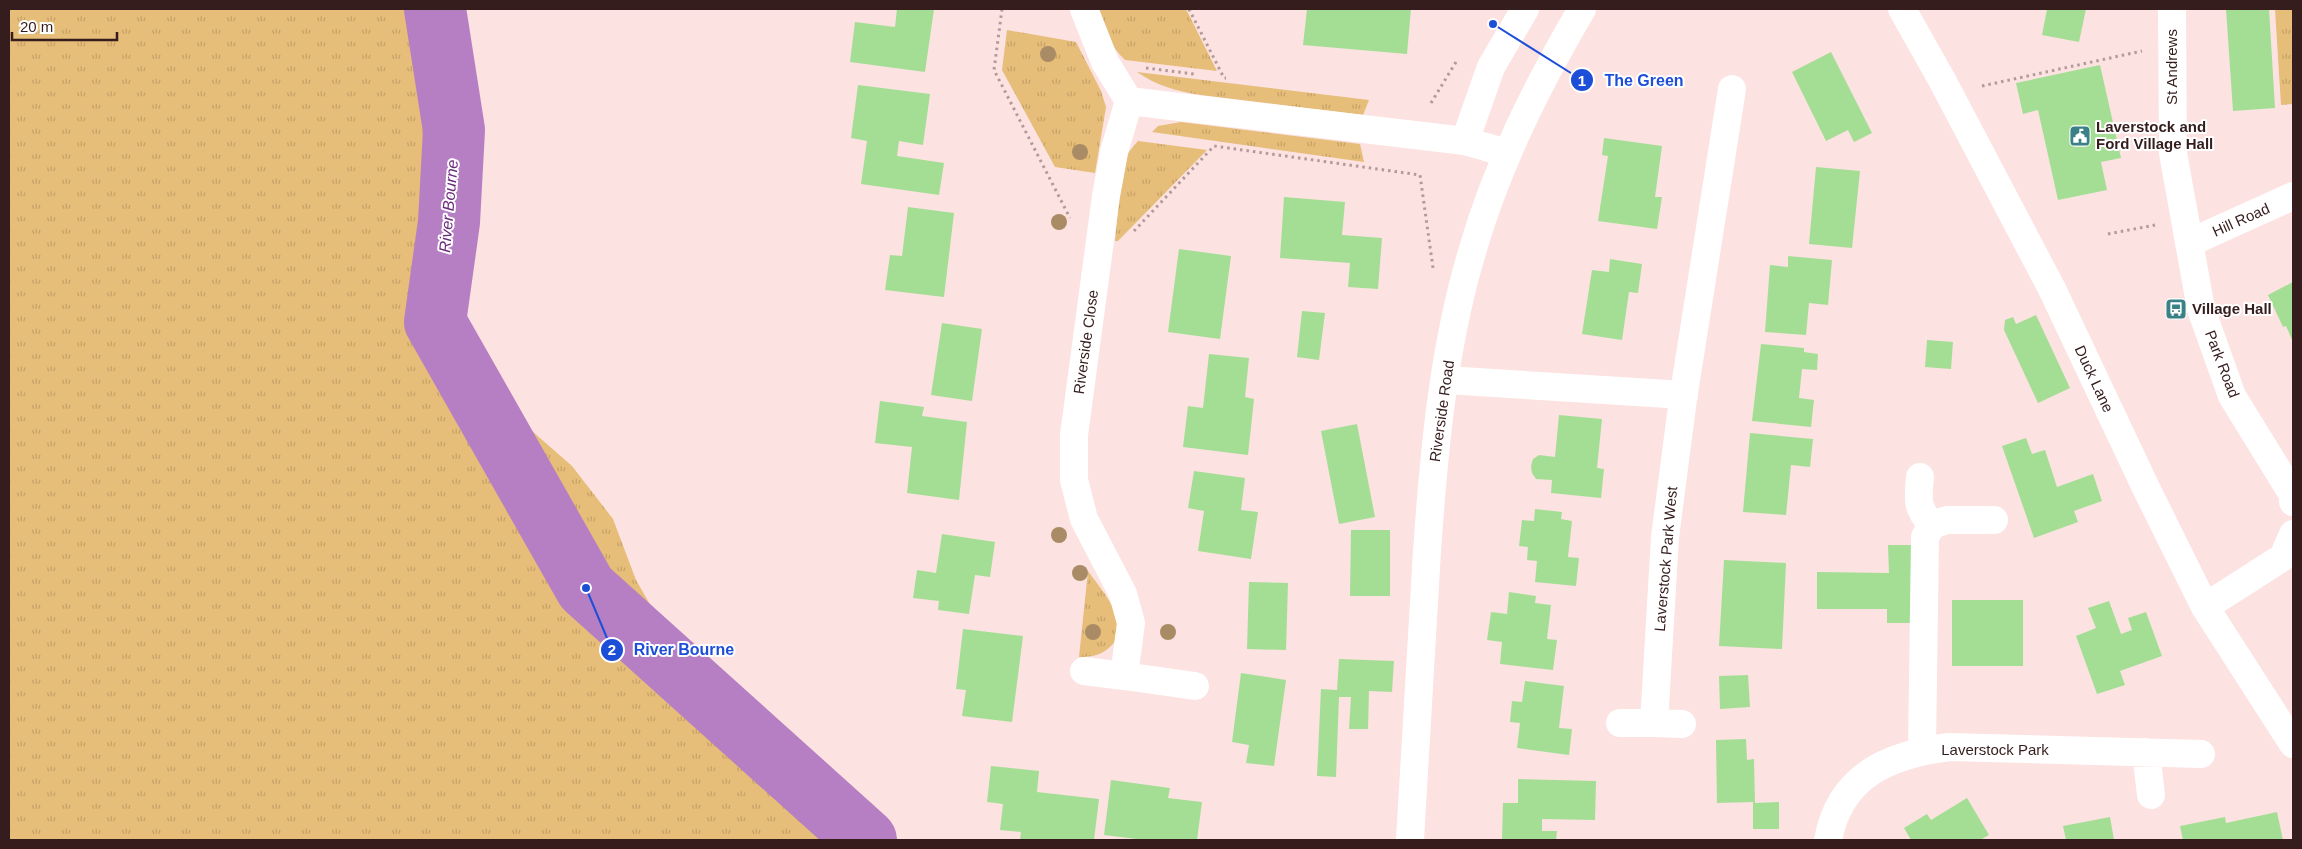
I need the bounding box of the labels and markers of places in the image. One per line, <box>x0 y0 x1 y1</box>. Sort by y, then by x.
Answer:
callout: The Green <box>1569 65 1693 96</box>
place label: Laverstock and Ford Village Hall <box>2096 118 2213 152</box>
public building icon: Laverstock and Ford Village Hall <box>2068 124 2092 148</box>
bus stop icon: Village Hall <box>2164 297 2188 321</box>
place label: Village Hall <box>2192 300 2272 317</box>
callout: River Bourne <box>599 634 745 665</box>

